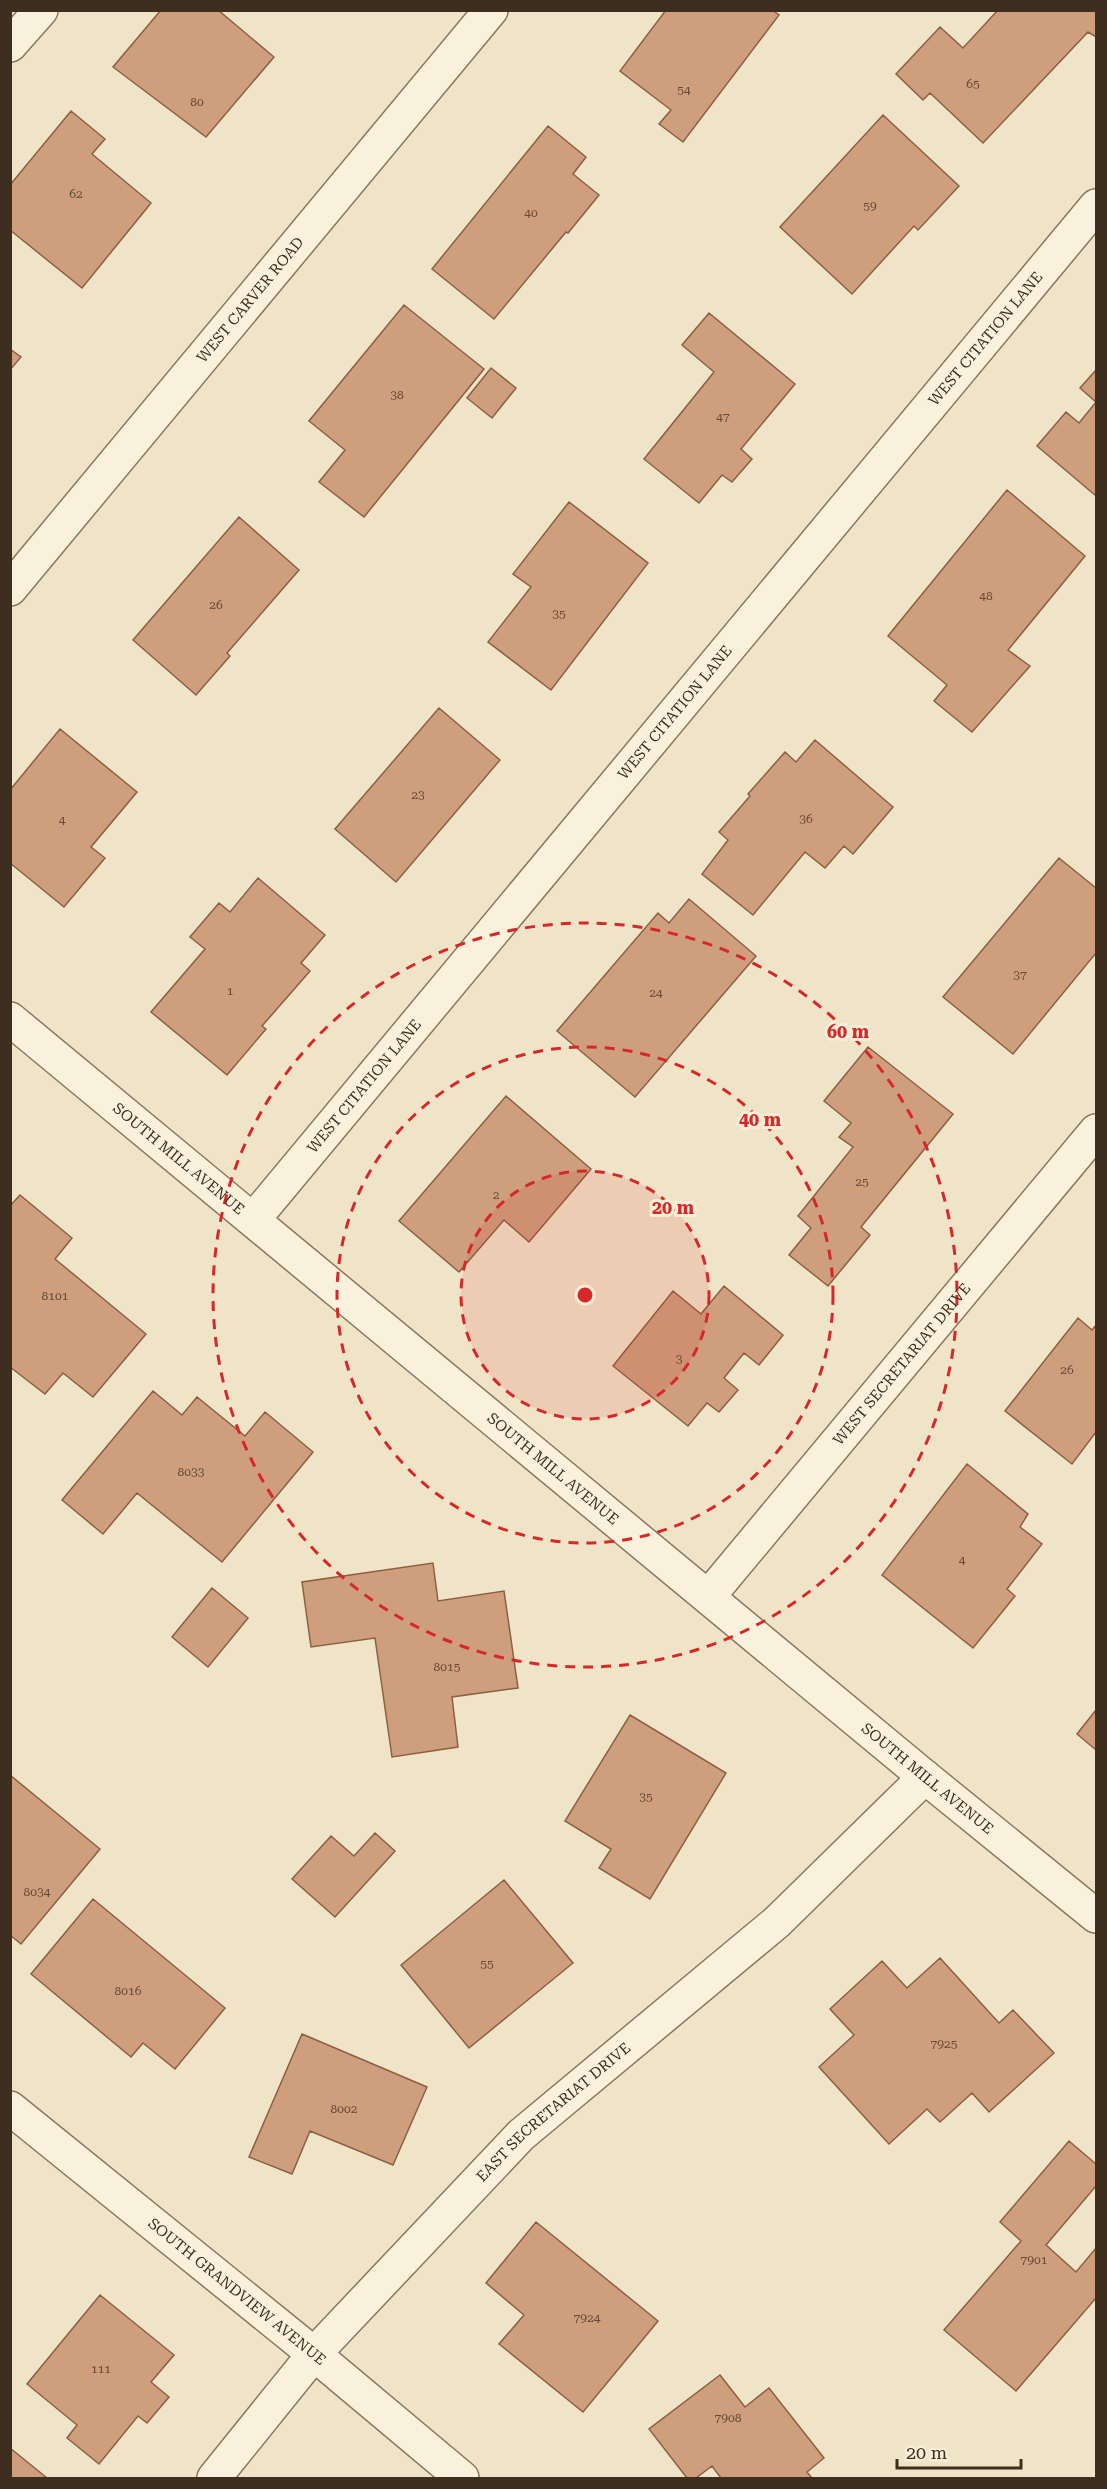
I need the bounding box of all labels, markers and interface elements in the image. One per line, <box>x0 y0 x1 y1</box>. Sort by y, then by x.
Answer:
house number: 65 <box>966 77 980 91</box>
house number: 54 <box>677 83 691 97</box>
house number: 80 <box>190 95 204 109</box>
house number: 62 <box>69 187 83 201</box>
house number: 59 <box>863 199 877 213</box>
house number: 40 <box>524 206 538 220</box>
street label: WEST CARVER ROAD <box>193 233 308 366</box>
street label: WEST CITATION LANE <box>925 268 1046 409</box>
house number: 38 <box>390 388 404 402</box>
house number: 47 <box>716 410 730 424</box>
house number: 48 <box>979 589 993 603</box>
house number: 26 <box>209 598 223 612</box>
house number: 35 <box>552 607 566 621</box>
street label: WEST CITATION LANE <box>614 642 736 783</box>
house number: 23 <box>411 788 425 802</box>
house number: 36 <box>799 812 813 826</box>
house number: 4 <box>59 813 66 827</box>
house number: 37 <box>1013 968 1027 982</box>
house number: 1 <box>227 984 234 998</box>
house number: 24 <box>649 986 663 1000</box>
street label: WEST CITATION LANE <box>303 1016 425 1157</box>
text: 60 m <box>827 1021 870 1042</box>
street label: SOUTH MILL AVENUE <box>109 1099 248 1218</box>
text: 40 m <box>739 1109 782 1130</box>
house number: 25 <box>855 1175 869 1189</box>
house number: 2 <box>493 1188 500 1202</box>
text: 20 m <box>652 1197 695 1218</box>
street label: WEST SECRETARIAT DRIVE <box>829 1280 974 1449</box>
centre of rings <box>575 1285 595 1305</box>
house number: 8101 <box>42 1289 69 1303</box>
house number: 3 <box>676 1352 683 1366</box>
house number: 26 <box>1060 1363 1074 1377</box>
street label: SOUTH MILL AVENUE <box>484 1409 622 1528</box>
house number: 8033 <box>178 1465 205 1479</box>
house number: 4 <box>959 1553 966 1567</box>
house number: 8015 <box>434 1660 461 1674</box>
street label: SOUTH MILL AVENUE <box>858 1719 997 1838</box>
house number: 35 <box>639 1790 653 1804</box>
house number: 8034 <box>24 1885 51 1899</box>
house number: 55 <box>480 1957 494 1971</box>
house number: 8016 <box>115 1984 142 1998</box>
house number: 7925 <box>931 2037 958 2051</box>
street label: EAST SECRETARIAT DRIVE <box>473 2039 634 2185</box>
house number: 8002 <box>331 2102 358 2116</box>
street label: SOUTH GRANDVIEW AVENUE <box>144 2214 330 2369</box>
house number: 7901 <box>1021 2253 1048 2267</box>
house number: 7924 <box>574 2311 601 2325</box>
house number: 111 <box>91 2362 111 2376</box>
house number: 7908 <box>715 2411 742 2425</box>
scale bar <box>897 2432 1022 2470</box>
text: 20 m <box>906 2442 947 2463</box>

